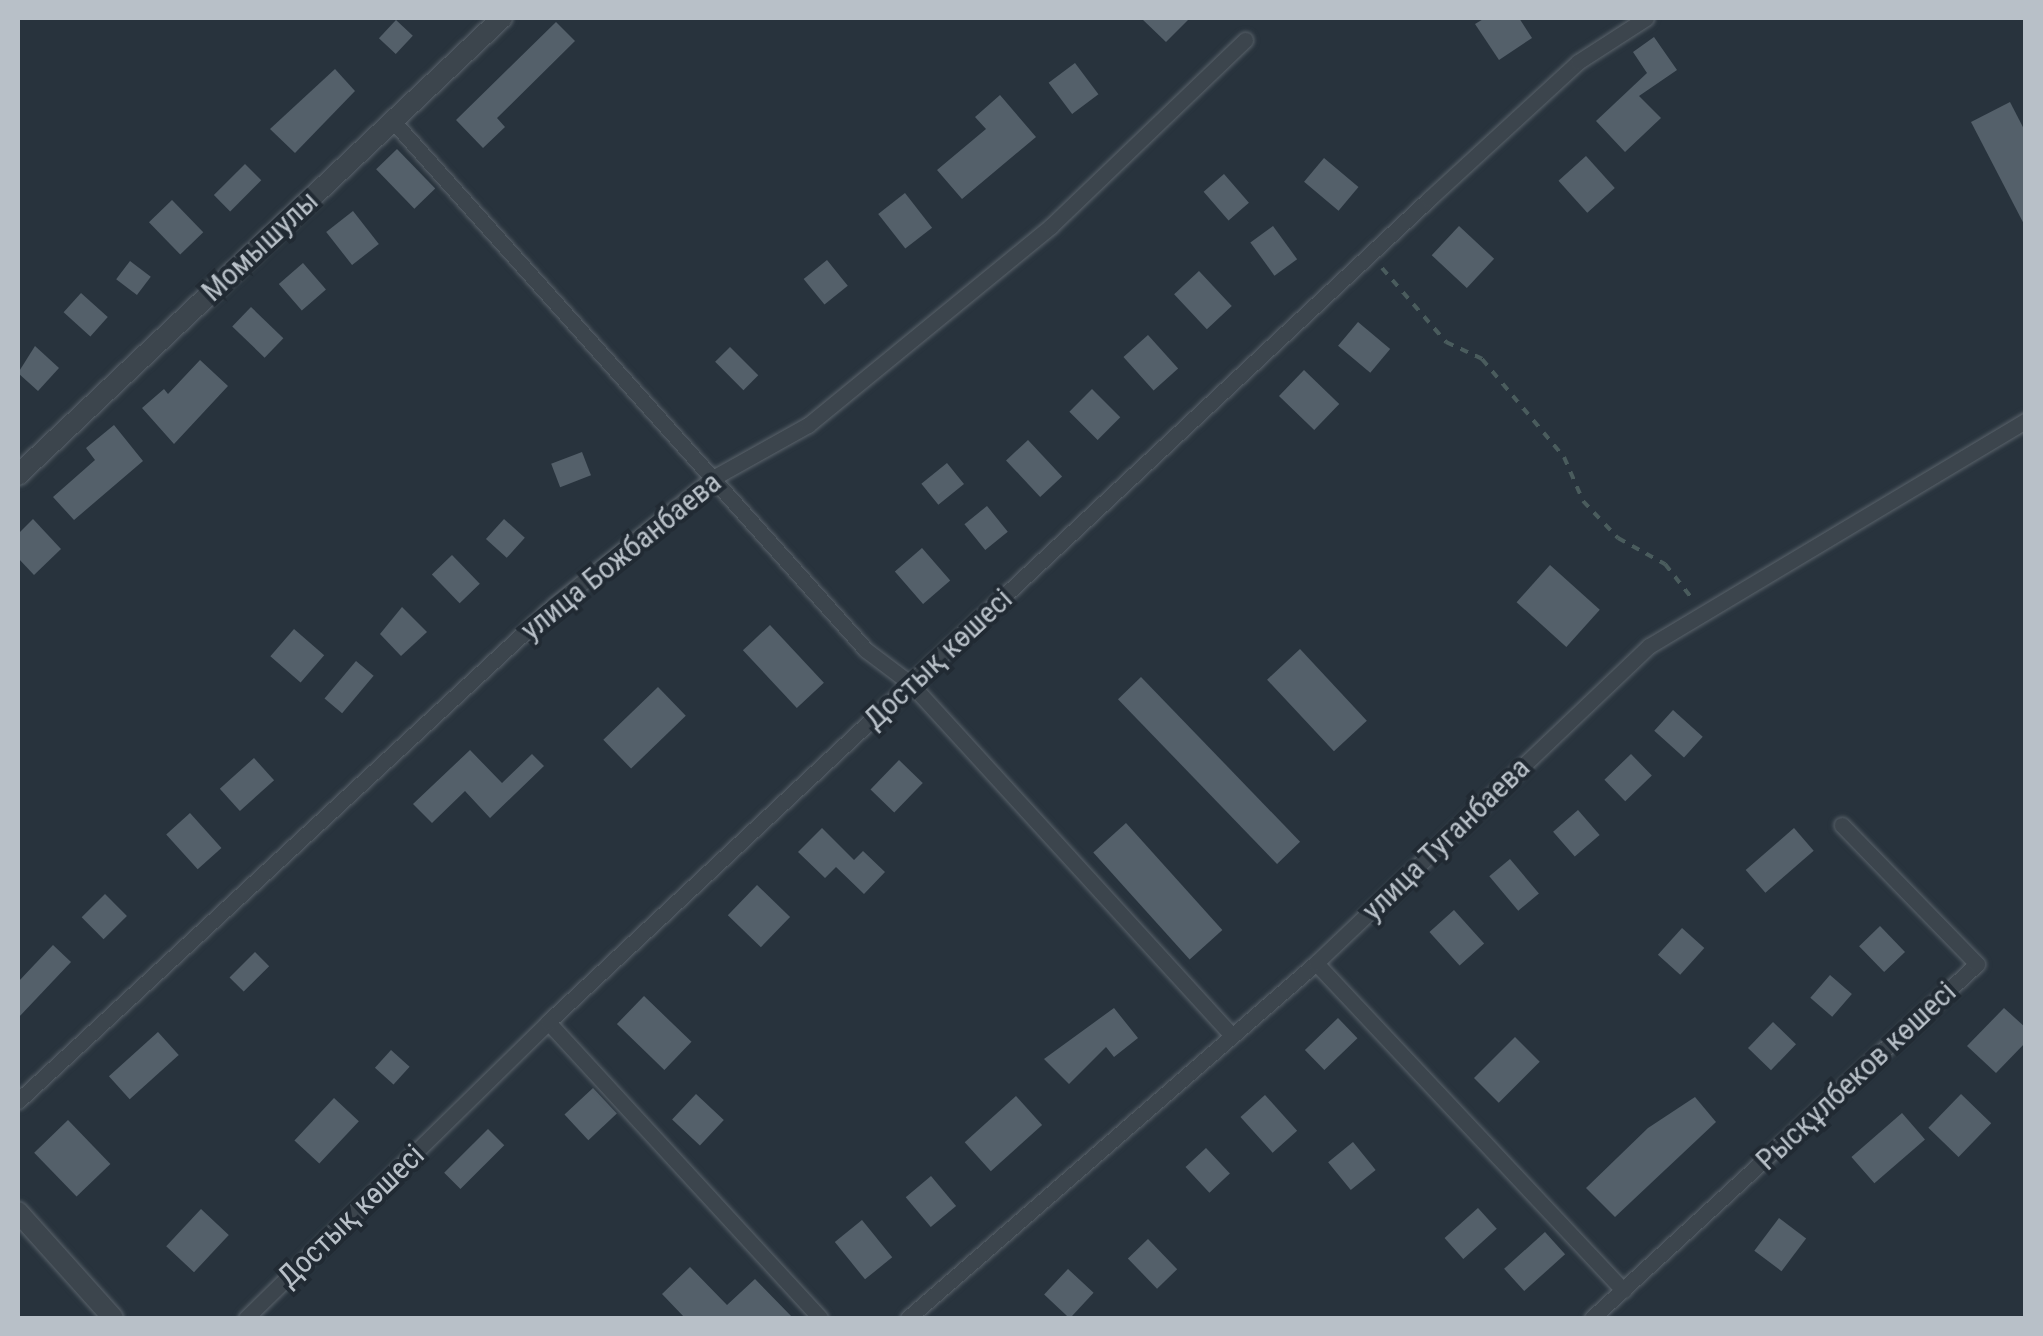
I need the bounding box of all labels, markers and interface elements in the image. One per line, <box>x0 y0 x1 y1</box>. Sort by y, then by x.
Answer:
street label: Момышулы <box>194 183 326 309</box>
street label: улица Божбанбаева <box>514 464 728 648</box>
street label: Достық көшесі <box>856 581 1020 737</box>
street label: улица Туганбаева <box>1354 750 1538 928</box>
street label: Рысқұлбеков көшесі <box>1749 974 1963 1178</box>
street label: Достық көшесі <box>270 1137 432 1295</box>

